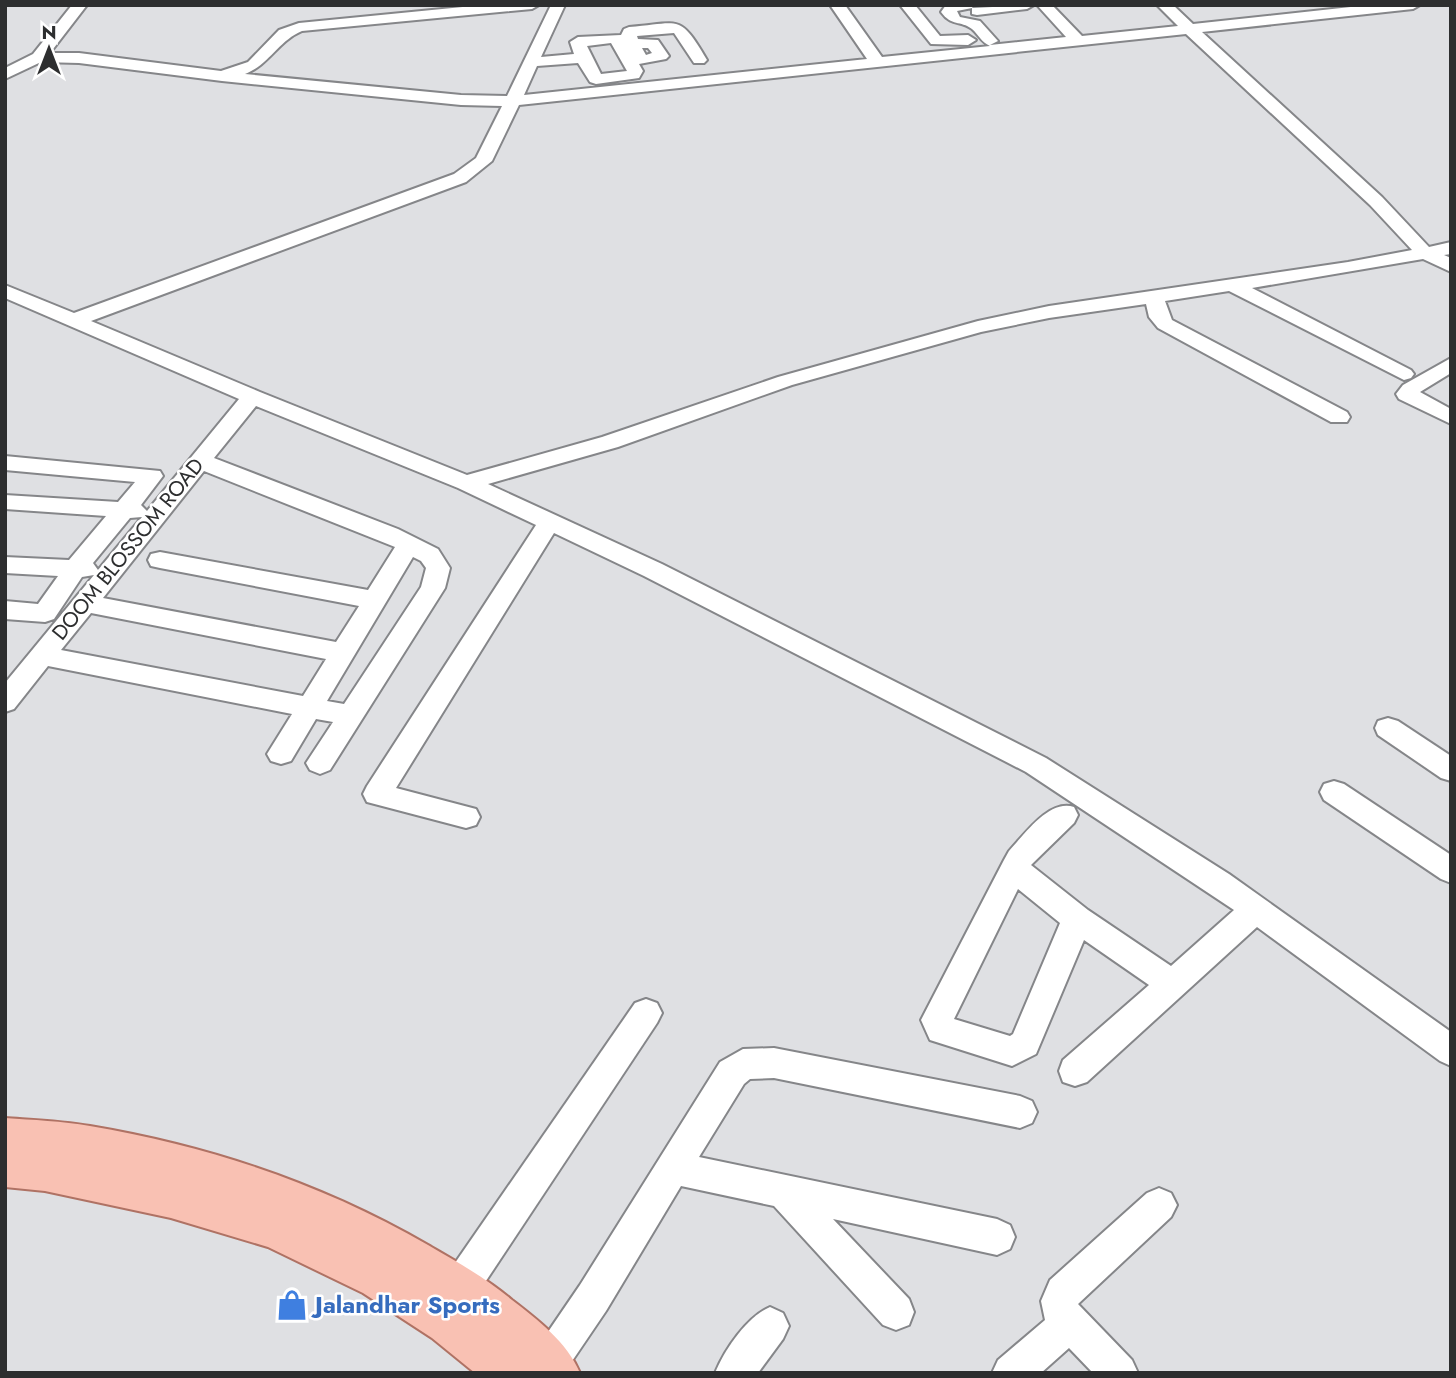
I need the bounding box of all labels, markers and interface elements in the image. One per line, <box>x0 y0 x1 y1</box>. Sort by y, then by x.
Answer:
north arrow <box>14 14 84 84</box>
text: N <box>41 19 57 46</box>
street label: DOOM BLOSSOM ROAD <box>45 451 211 647</box>
place label: Jalandhar Sports <box>311 1287 500 1322</box>
shop icon: Jalandhar Sports <box>275 1288 309 1322</box>

